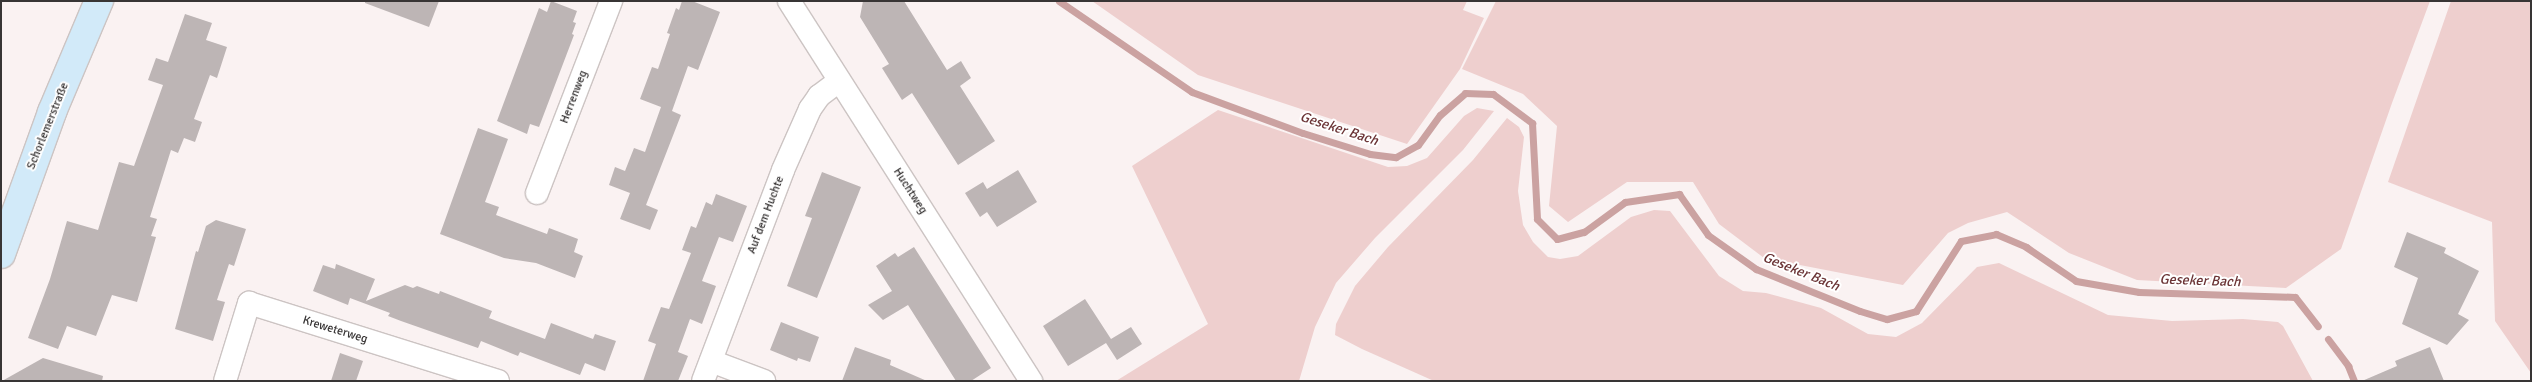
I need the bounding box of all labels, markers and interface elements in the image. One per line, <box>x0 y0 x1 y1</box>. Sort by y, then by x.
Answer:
street label: Herrenweg <box>557 68 591 126</box>
street label: Schorlemerstraße <box>24 81 72 171</box>
water label: Geseker Bach <box>1298 109 1380 149</box>
street label: Huchtweg <box>890 165 930 217</box>
street label: Auf dem Huchte <box>745 174 787 256</box>
water label: Geseker Bach <box>1760 249 1842 295</box>
water label: Geseker Bach <box>2159 271 2241 291</box>
street label: Kreweterweg <box>301 313 369 347</box>

